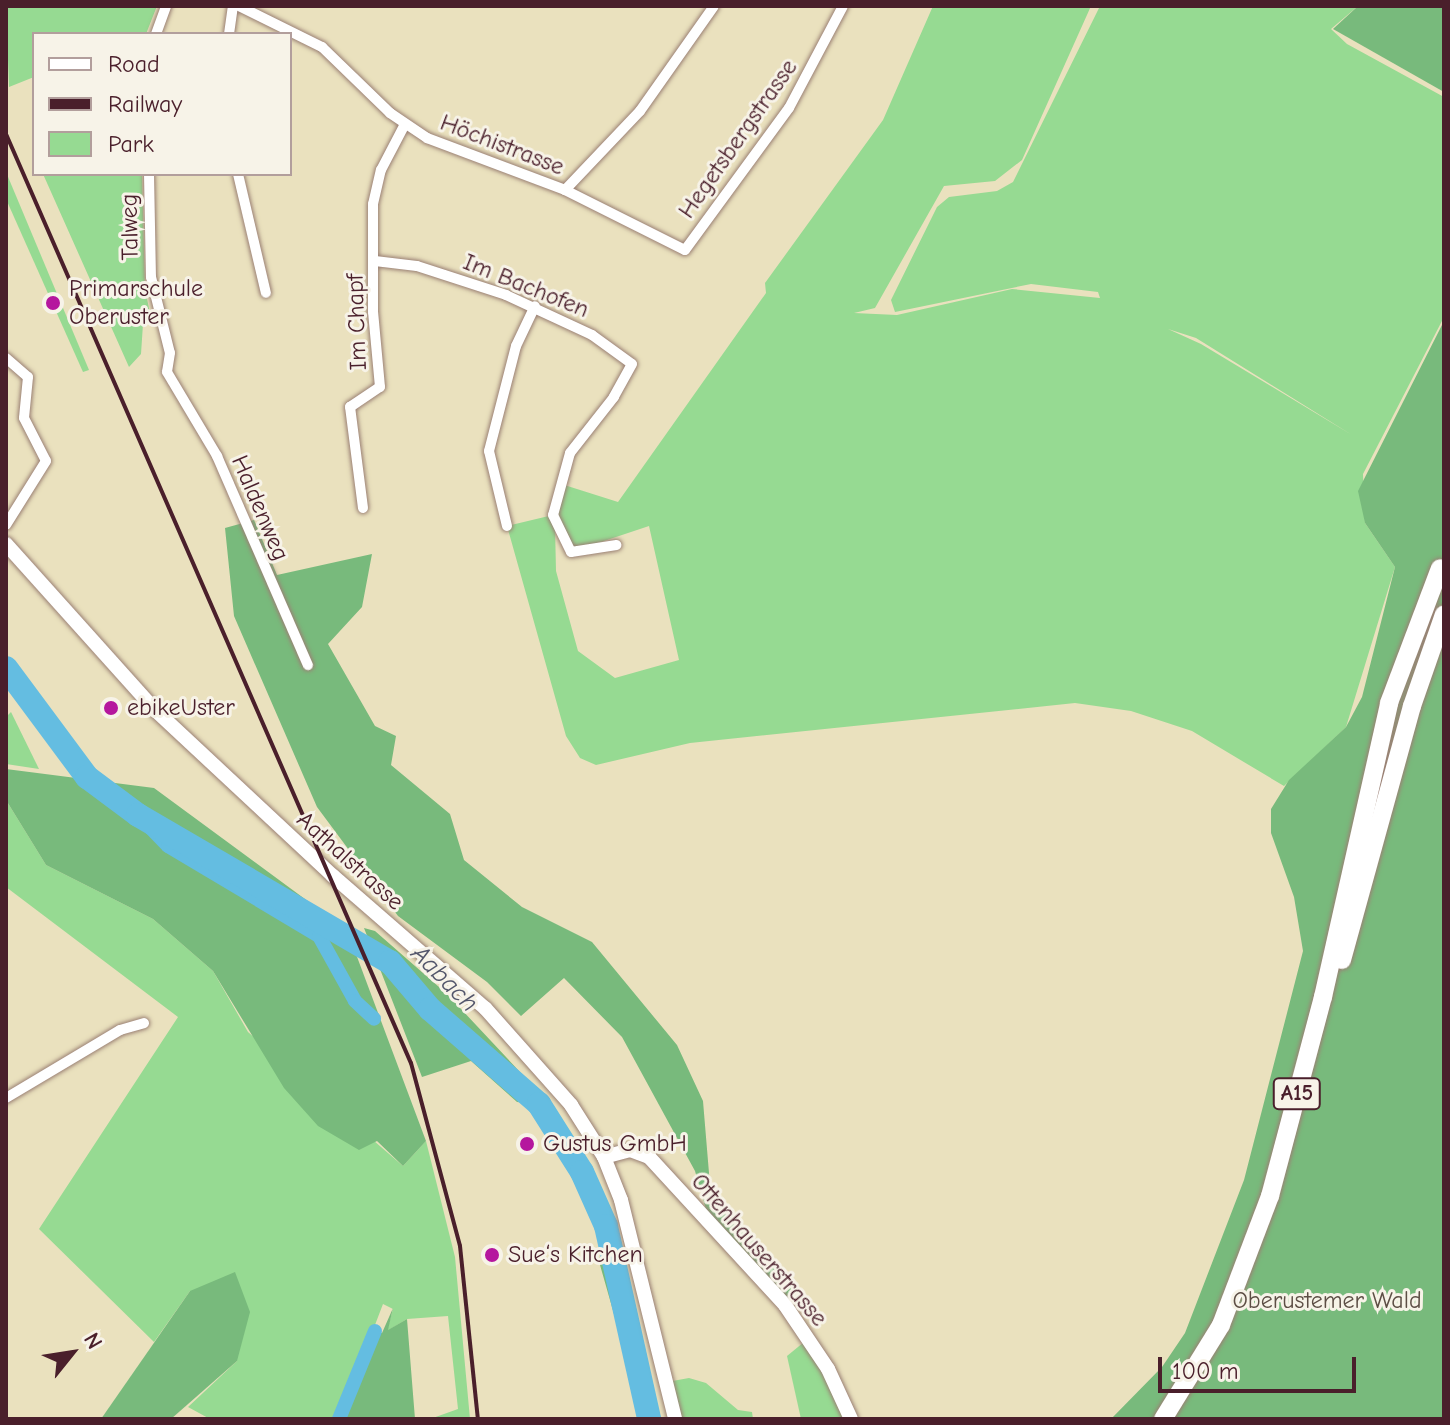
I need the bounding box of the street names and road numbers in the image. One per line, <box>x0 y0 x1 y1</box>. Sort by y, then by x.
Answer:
street label: Hegetsbergstrasse <box>672 54 804 224</box>
street label: Höchistrasse <box>436 108 568 182</box>
street label: Talweg <box>115 193 145 261</box>
street label: Im Bachofen <box>459 248 593 324</box>
street label: Im Chapf <box>341 273 373 371</box>
street label: Haldenweg <box>225 451 295 565</box>
street label: Aathalstrasse <box>291 805 409 917</box>
road number: A15 <box>1271 1076 1323 1112</box>
street label: Ottenhauserstrasse <box>685 1168 833 1332</box>

